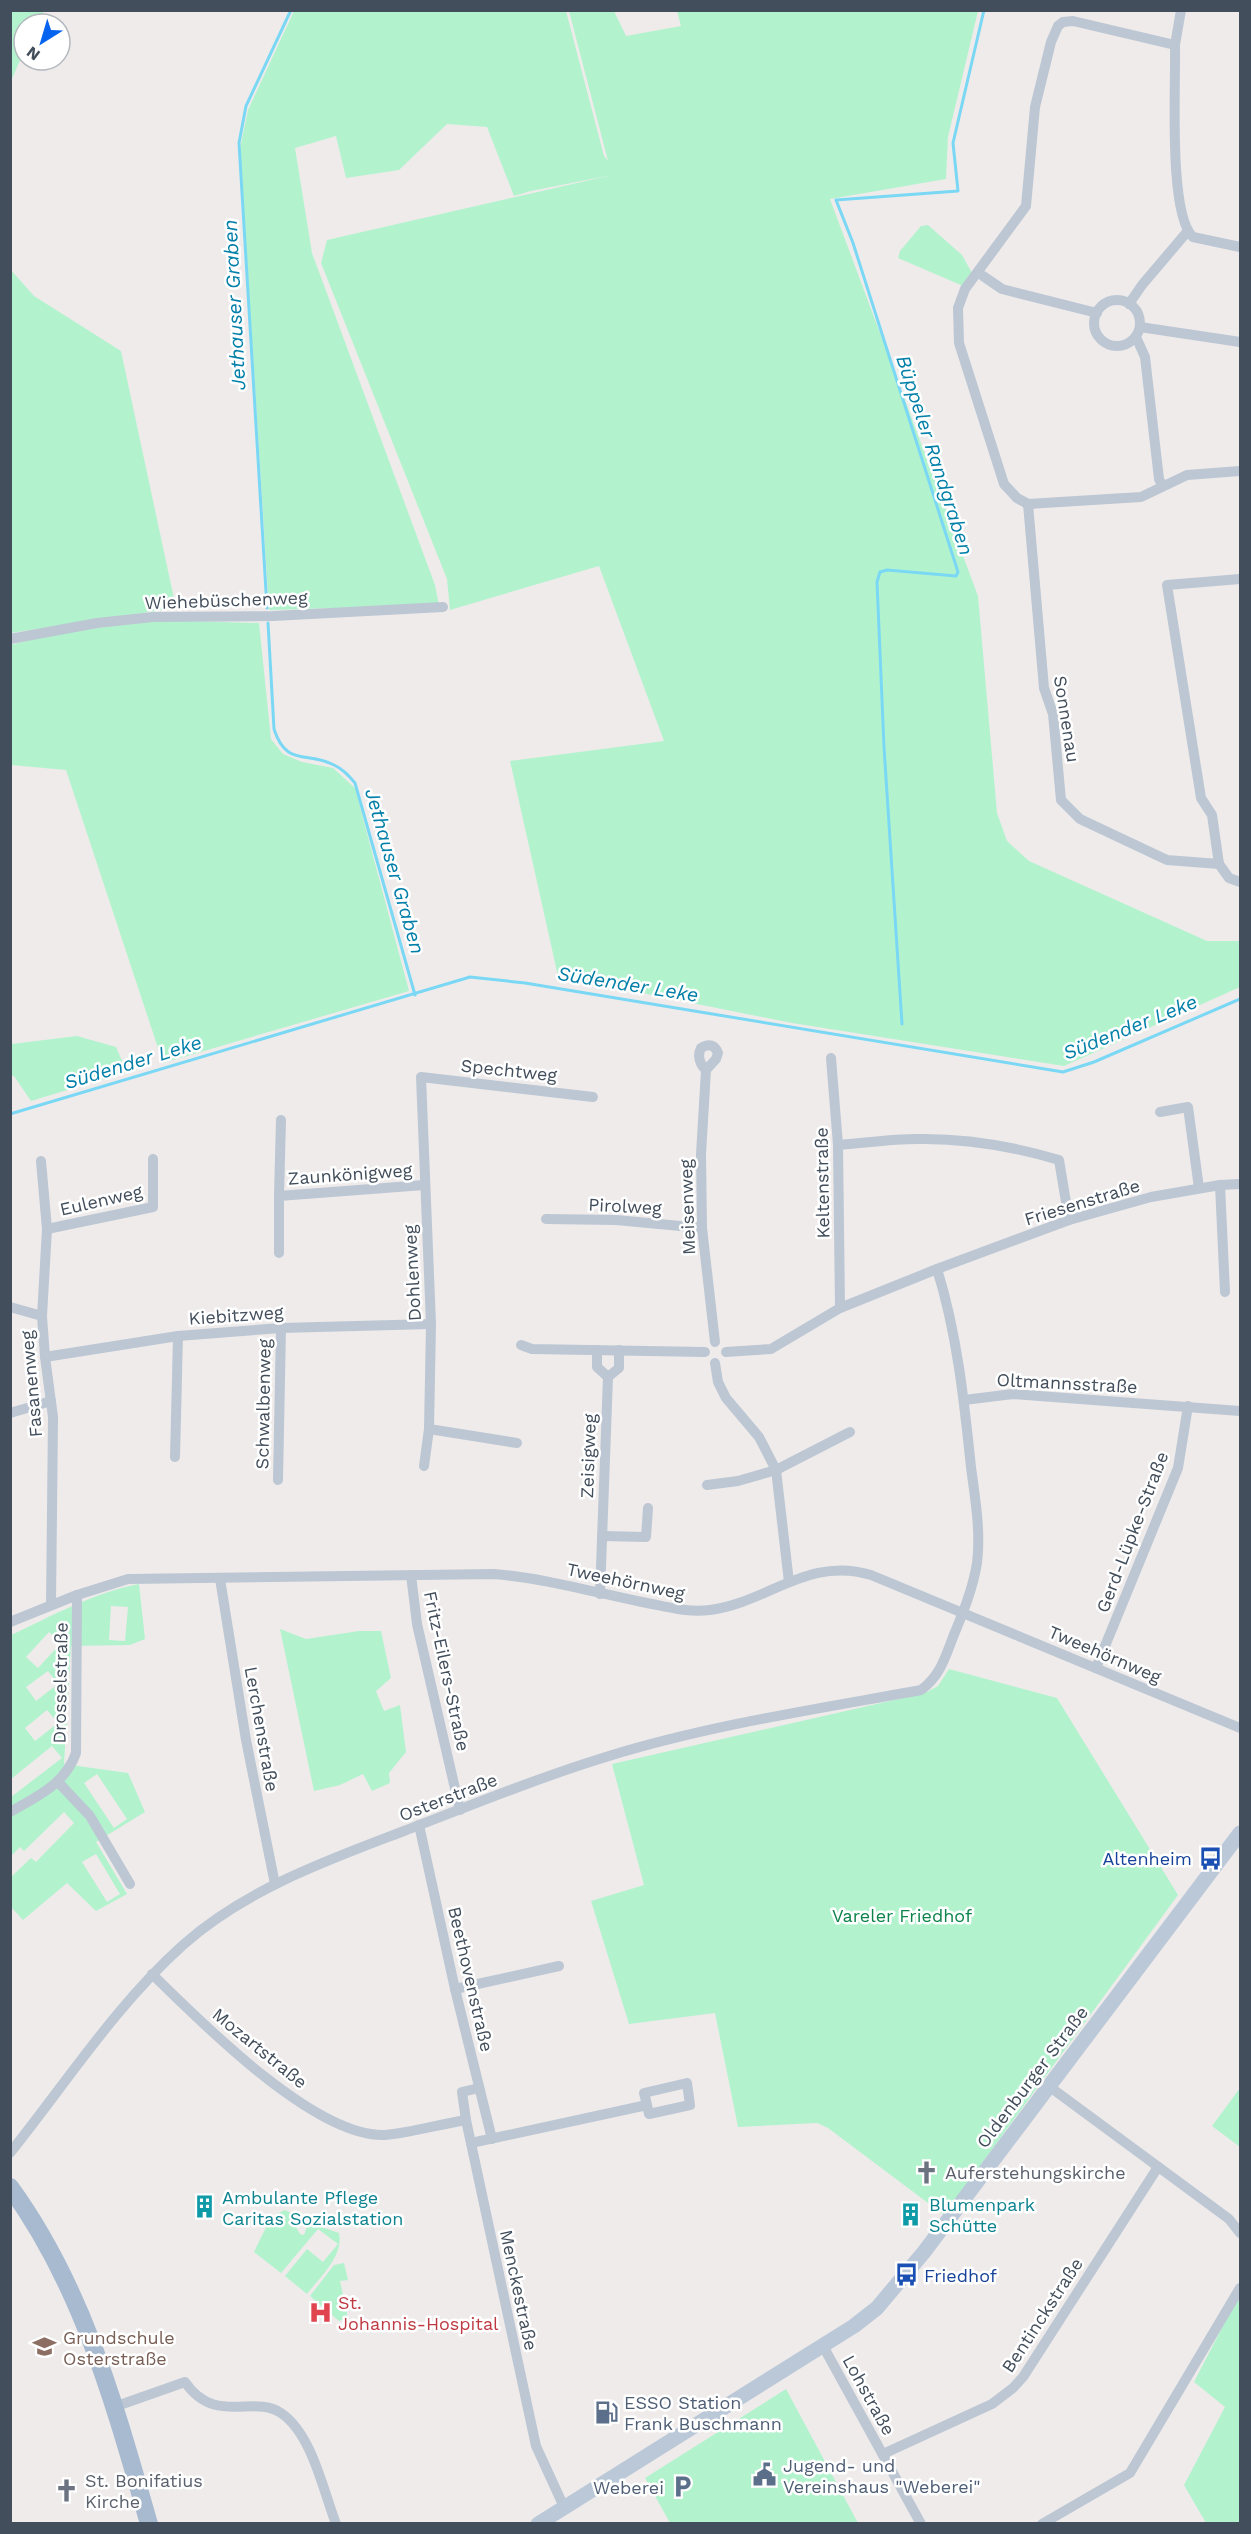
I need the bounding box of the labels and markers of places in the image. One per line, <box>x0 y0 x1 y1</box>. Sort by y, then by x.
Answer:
bus stop icon: Altenheim <box>1197 1845 1223 1871</box>
place label: Altenheim <box>1102 1848 1192 1869</box>
church icon: Auferstehungskirche <box>914 2159 940 2185</box>
place label: Auferstehungskirche <box>945 2162 1126 2183</box>
place label: Ambulante Pflege Caritas Sozialstation <box>222 2187 403 2229</box>
building icon: Ambulante Pflege Caritas Sozialstation <box>191 2194 217 2220</box>
place label: Blumenpark Schütte <box>929 2194 1035 2236</box>
building icon: Blumenpark Schütte <box>898 2201 924 2227</box>
bus stop icon: Friedhof <box>893 2262 919 2288</box>
place label: Friedhof <box>924 2265 997 2286</box>
place label: St. Johannis-Hospital <box>338 2292 499 2334</box>
hospital icon: St. Johannis-Hospital <box>307 2299 333 2325</box>
place label: Grundschule Osterstraße <box>63 2327 175 2369</box>
school or university icon: Grundschule Osterstraße <box>32 2334 58 2360</box>
place label: ESSO Station Frank Buschmann <box>624 2392 782 2434</box>
fuel station icon: ESSO Station Frank Buschmann <box>593 2399 619 2425</box>
place label: Jugend- und Vereinshaus "Weberei" <box>783 2455 981 2497</box>
public building icon: Jugend- und Vereinshaus "Weberei" <box>752 2462 778 2488</box>
place label: St. Bonifatius Kirche <box>85 2470 203 2512</box>
parking icon: Weberei <box>669 2474 695 2500</box>
church icon: St. Bonifatius Kirche <box>54 2477 80 2503</box>
place label: Weberei <box>593 2477 664 2498</box>

